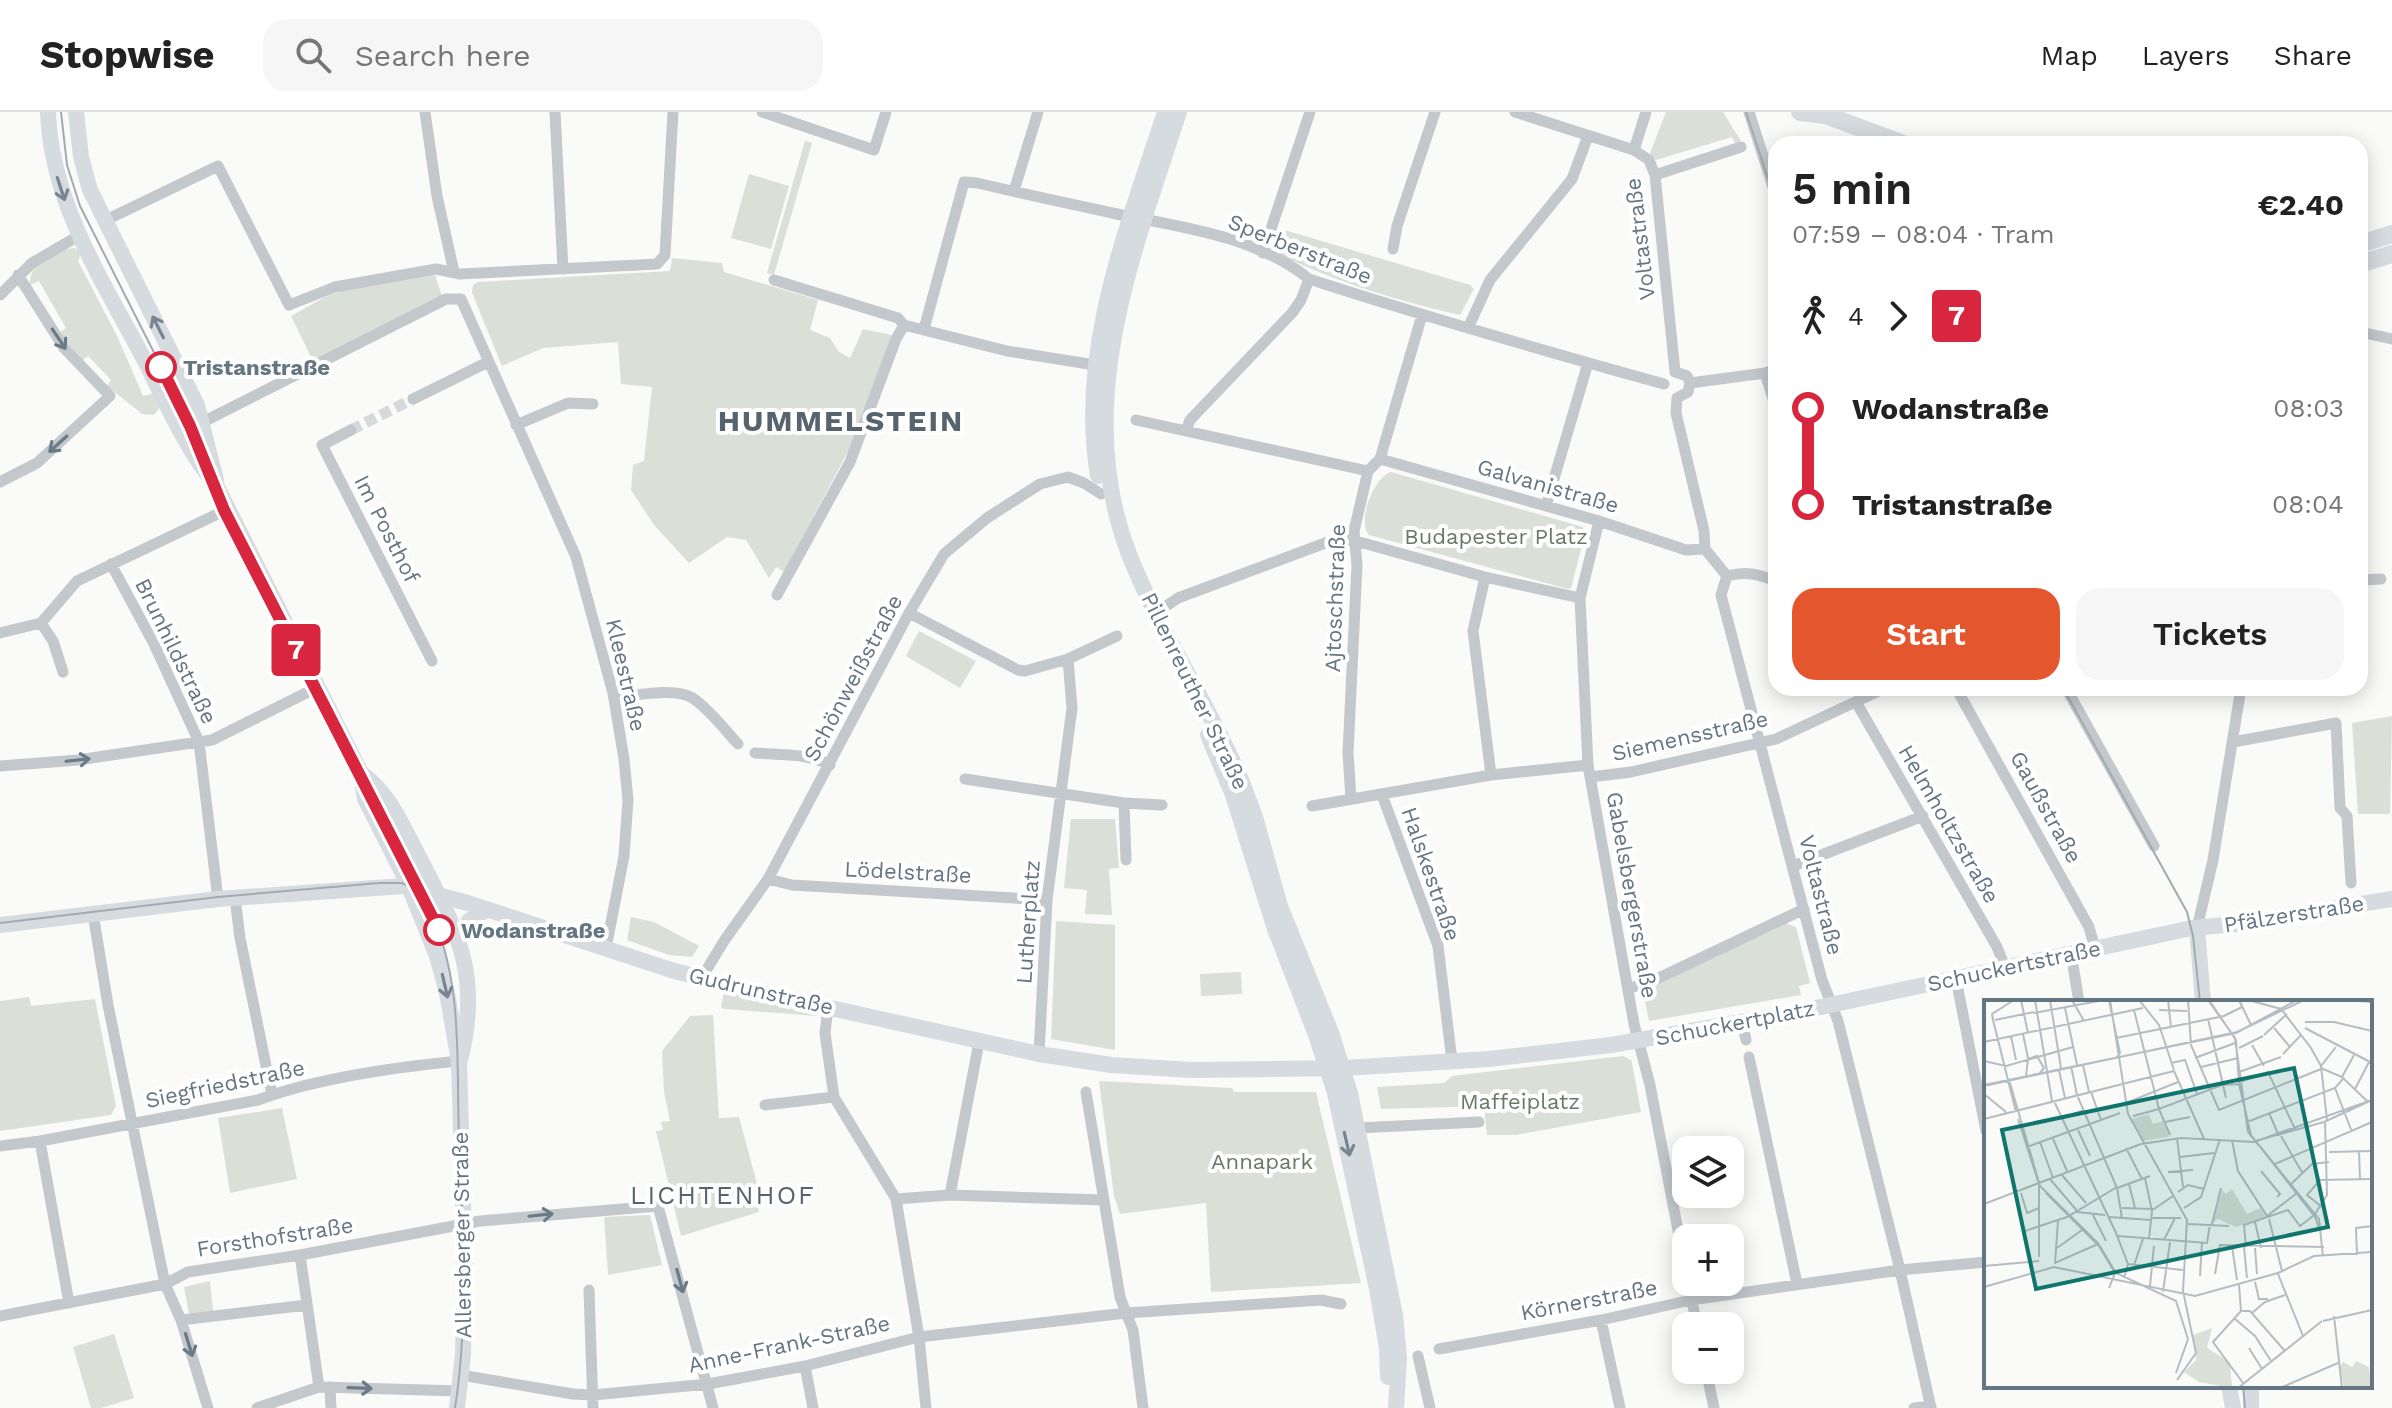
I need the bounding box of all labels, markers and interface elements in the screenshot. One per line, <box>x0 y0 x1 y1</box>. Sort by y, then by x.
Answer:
search box <box>263 19 823 91</box>
text: Stopwise <box>40 33 215 77</box>
icon: search <box>291 33 335 77</box>
text: Search here <box>355 38 530 73</box>
text: Map <box>2041 39 2098 72</box>
text: Layers <box>2142 39 2230 72</box>
text: Share <box>2274 39 2352 72</box>
text: 5 min <box>1792 163 1912 215</box>
one-way arrow <box>54 176 69 201</box>
street label: Voltastraße <box>1620 177 1660 301</box>
text: €2.40 <box>2258 187 2344 222</box>
street label: Sperberstraße <box>1225 209 1375 289</box>
text: 07:59 – 08:04 · Tram <box>1792 219 2055 249</box>
icon: walk <box>1792 294 1836 338</box>
icon: forward <box>1876 294 1920 338</box>
text: 7 <box>1948 299 1965 332</box>
text: 4 <box>1848 301 1864 331</box>
one-way arrow <box>149 315 165 339</box>
one-way arrow <box>51 328 68 350</box>
marker: Tristanstraße <box>146 352 176 382</box>
place label: Tristanstraße <box>183 355 330 380</box>
text: Wodanstraße <box>1852 391 2049 426</box>
text: 08:03 <box>2273 393 2344 423</box>
district label: HUMMELSTEIN <box>718 403 964 438</box>
one-way arrow <box>49 434 69 452</box>
street label: Galvanistraße <box>1474 454 1622 518</box>
street label: Im Posthof <box>349 471 425 587</box>
text: Tristanstraße <box>1852 487 2053 522</box>
text: 08:04 <box>2272 489 2344 519</box>
street label: Ajtoschstraße <box>1320 523 1350 673</box>
park label: Budapester Platz <box>1404 524 1588 549</box>
street label: Brunhildstraße <box>130 574 222 728</box>
street label: Pillenreuther Straße <box>1136 588 1254 794</box>
button: Start <box>1792 588 2060 680</box>
button: Tickets <box>2076 588 2344 680</box>
street label: Schönweißstraße <box>799 590 907 766</box>
street label: Kleestraße <box>601 616 651 734</box>
line badge: 7 <box>270 624 322 676</box>
text: 7 <box>287 633 305 666</box>
street label: Siemensstraße <box>1609 706 1771 766</box>
street label: Helmholtzstraße <box>1894 740 2004 908</box>
street label: Gaußstraße <box>2005 747 2087 867</box>
one-way arrow <box>64 752 91 767</box>
street label: Gabelsbergerstraße <box>1602 790 1662 1000</box>
street label: Halskestraße <box>1396 804 1466 944</box>
street label: Voltastraße <box>1794 832 1848 958</box>
street label: Lödelstraße <box>844 856 972 888</box>
street label: Lutherplatz <box>1011 859 1045 985</box>
street label: Pfälzerstraße <box>2222 891 2366 937</box>
marker: Wodanstraße <box>424 915 454 945</box>
place label: Wodanstraße <box>461 918 605 943</box>
street label: Schuckertstraße <box>1925 935 2103 997</box>
street label: Gudrunstraße <box>686 962 836 1020</box>
one-way arrow <box>438 973 453 998</box>
street label: Schuckertplatz <box>1653 995 1817 1051</box>
inset map <box>1984 1000 2372 1388</box>
street label: Siegfriedstraße <box>143 1055 307 1113</box>
park label: Maffeiplatz <box>1460 1089 1580 1114</box>
street label: Allersberger Straße <box>448 1131 476 1339</box>
one-way arrow <box>1340 1131 1355 1157</box>
map controls <box>1672 1136 1744 1384</box>
button: layers <box>1672 1136 1744 1208</box>
park label: Annapark <box>1211 1149 1313 1174</box>
district label: LICHTENHOF <box>630 1180 816 1210</box>
one-way arrow <box>527 1207 554 1222</box>
street label: Forsthofstraße <box>195 1212 355 1262</box>
button: + <box>1672 1224 1744 1296</box>
one-way arrow <box>673 1267 688 1293</box>
street label: Körnerstraße <box>1519 1274 1659 1326</box>
street label: Anne-Frank-Straße <box>686 1310 892 1378</box>
button: − <box>1672 1312 1744 1384</box>
one-way arrow <box>182 1332 197 1358</box>
one-way arrow <box>346 1380 373 1395</box>

